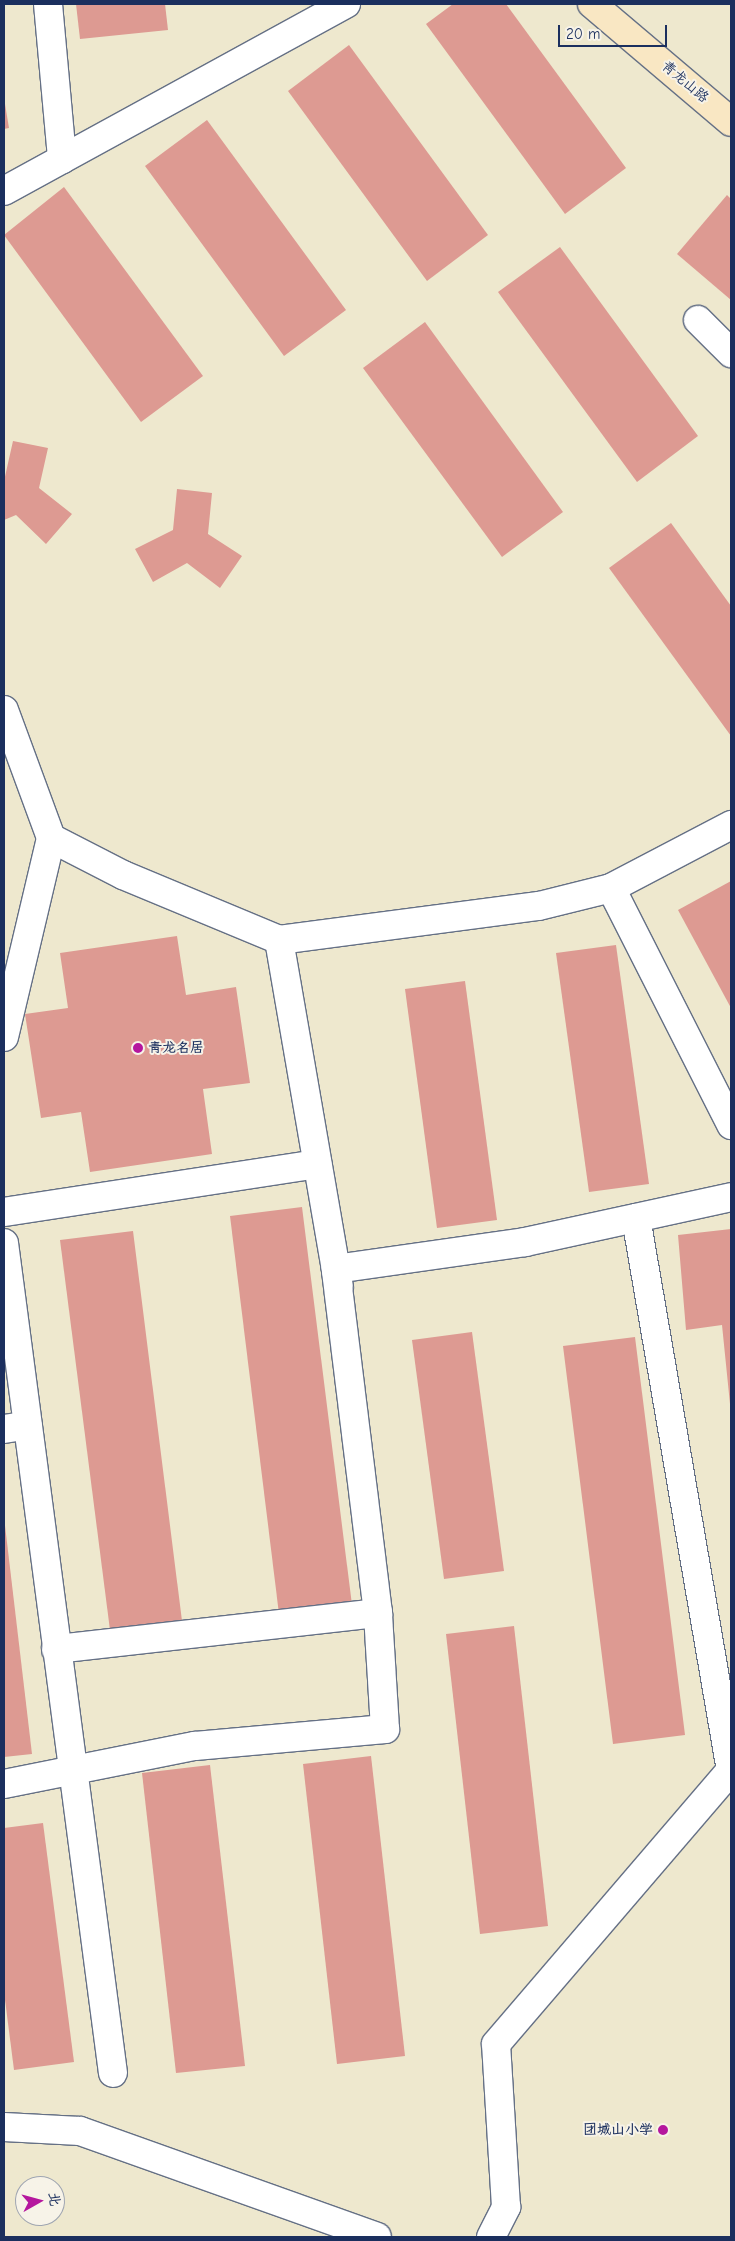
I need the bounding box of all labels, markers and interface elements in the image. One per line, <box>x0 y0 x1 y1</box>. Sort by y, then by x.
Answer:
scale bar <box>560 15 669 47</box>
text: 20 m <box>566 25 600 43</box>
street label: 青龙山路 <box>658 58 712 106</box>
place label: 青龙名居 <box>148 1040 204 1056</box>
marker: 青龙名居 <box>132 1042 144 1054</box>
place label: 团城山小学 <box>583 2122 653 2138</box>
marker: 团城山小学 <box>657 2124 669 2136</box>
north arrow <box>15 2176 65 2226</box>
text: 北 <box>45 2191 64 2207</box>

